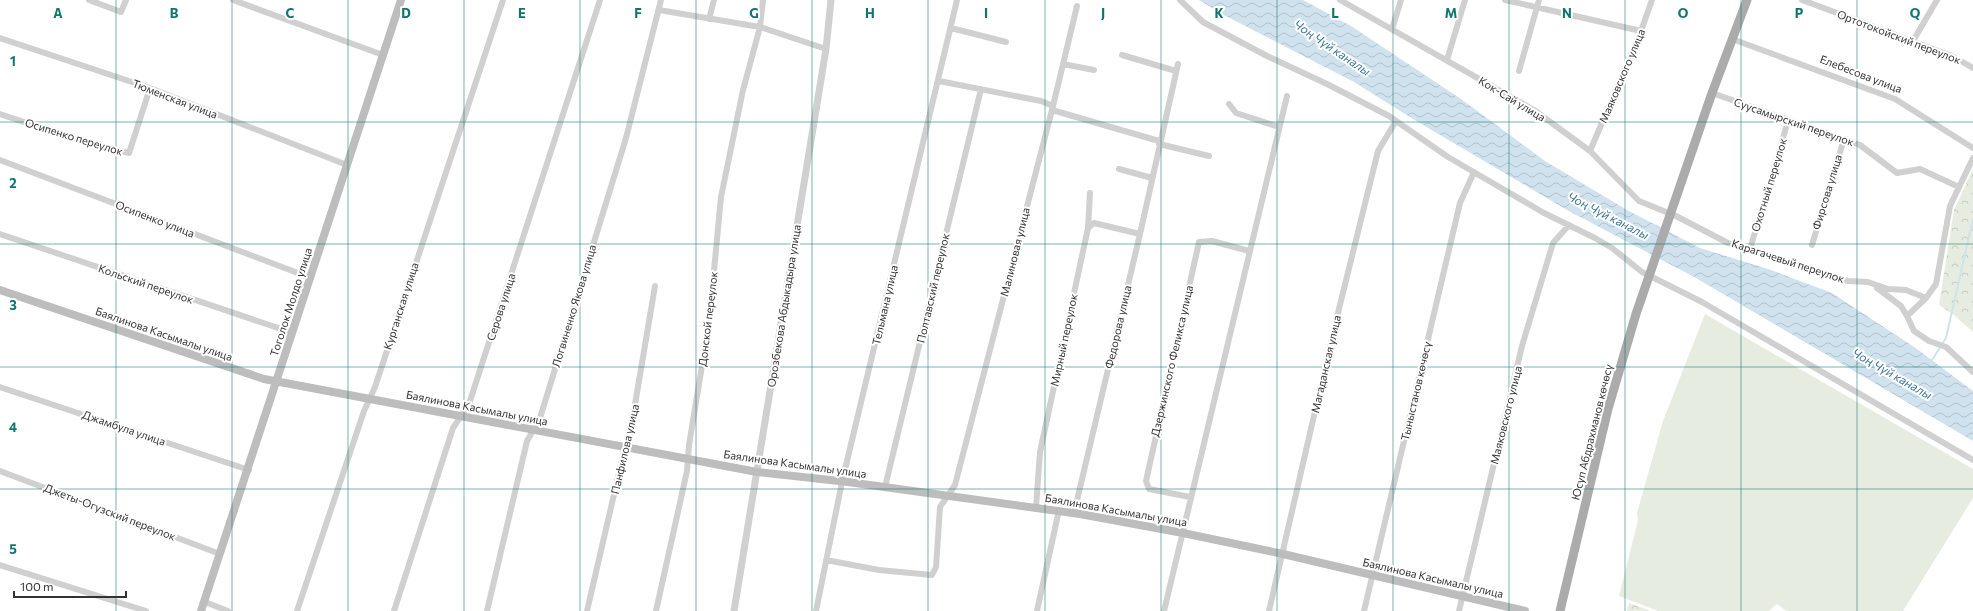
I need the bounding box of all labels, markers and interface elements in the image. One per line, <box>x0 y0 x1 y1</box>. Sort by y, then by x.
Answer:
text: A <box>53 5 63 21</box>
text: B <box>170 5 179 21</box>
text: C <box>286 5 295 21</box>
text: D <box>401 5 411 21</box>
text: E <box>518 5 526 21</box>
text: F <box>634 5 642 21</box>
text: G <box>749 5 759 21</box>
text: H <box>865 5 875 21</box>
text: I <box>984 5 988 21</box>
text: J <box>1101 5 1105 21</box>
text: K <box>1214 5 1224 21</box>
text: L <box>1331 5 1339 21</box>
text: M <box>1445 5 1457 21</box>
text: N <box>1562 5 1572 21</box>
text: O <box>1678 5 1689 21</box>
text: P <box>1795 5 1804 21</box>
text: Q <box>1910 5 1921 21</box>
street label: Ортотокойский переулок <box>1835 7 1963 66</box>
water label: Чоң Чүй каналы <box>1292 16 1374 78</box>
street label: Маяковского улица <box>1596 27 1647 125</box>
street label: Елебесова улица <box>1818 52 1904 95</box>
text: 1 <box>10 53 16 69</box>
street label: Кок-Сай улица <box>1476 74 1548 124</box>
street label: Тюменская улица <box>131 76 220 121</box>
street label: Суусамырский переулок <box>1732 95 1856 148</box>
street label: Осипенко переулок <box>24 115 125 158</box>
street label: Охотный переулок <box>1748 136 1789 233</box>
street label: Фирсова улица <box>1809 153 1844 231</box>
text: 2 <box>9 175 17 191</box>
water label: Чоң Чүй каналы <box>1565 189 1652 242</box>
street label: Осипенко улица <box>114 198 196 240</box>
street label: Малиновая улица <box>997 206 1032 298</box>
street label: Орозбекова Абдыкадыра улица <box>764 224 803 388</box>
street label: Полтавский переулок <box>914 232 951 344</box>
street label: Карагачевый переулок <box>1730 236 1846 285</box>
street label: Логвиненко Якова улица <box>549 243 598 369</box>
street label: Тоголок Молдо улица <box>267 246 314 358</box>
street label: Кольский переулок <box>97 261 196 306</box>
street label: Курганская улица <box>380 261 421 351</box>
street label: Тельмана улица <box>869 264 900 346</box>
street label: Донской переулок <box>695 270 720 367</box>
street label: Серова улица <box>484 272 518 342</box>
street label: Федорова улица <box>1102 284 1133 370</box>
street label: Дзержинского Феликса улица <box>1148 284 1195 438</box>
street label: Мирный переулок <box>1047 292 1080 387</box>
text: 3 <box>9 297 17 313</box>
street label: Баялинова Касымалы улица <box>94 304 234 363</box>
street label: Магаданская улица <box>1308 314 1343 414</box>
street label: Тыныстанов көчөсү <box>1398 340 1433 442</box>
water label: Чоң Чүй каналы <box>1850 345 1935 402</box>
street label: Юсуп Абдрахманов көчөсү <box>1568 362 1615 501</box>
street label: Маяковского улица <box>1487 364 1524 466</box>
street label: Баялинова Касымалы улица <box>405 387 549 428</box>
street label: Панфилова улица <box>608 403 641 495</box>
street label: Джамбула улица <box>81 407 167 448</box>
text: 4 <box>9 419 17 435</box>
street label: Баялинова Касымалы улица <box>723 447 867 480</box>
street label: Джеты-Огузский переулок <box>43 480 178 543</box>
street label: Баялинова Касымалы улица <box>1044 491 1188 528</box>
text: 5 <box>9 541 17 557</box>
street label: Баялинова Касымалы улица <box>1361 555 1505 600</box>
scale bar <box>14 573 126 599</box>
text: 100 m <box>20 579 54 593</box>

